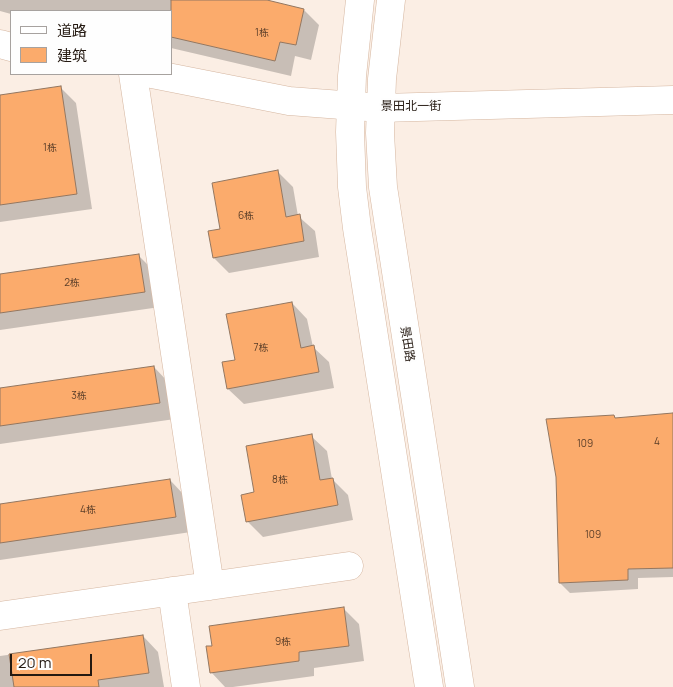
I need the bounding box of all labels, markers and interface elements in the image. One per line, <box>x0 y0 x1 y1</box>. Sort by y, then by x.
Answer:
legend <box>10 10 172 75</box>
text: 道路 <box>57 20 87 41</box>
house number: 1栋 <box>255 27 269 39</box>
text: 建筑 <box>57 45 87 66</box>
street label: 景田北一街 <box>381 100 441 114</box>
house number: 1栋 <box>43 142 57 154</box>
house number: 6栋 <box>238 210 254 222</box>
house number: 2栋 <box>64 277 80 289</box>
street label: 景田路 <box>397 325 417 363</box>
house number: 7栋 <box>253 342 269 354</box>
house number: 3栋 <box>71 390 87 402</box>
house number: 4 <box>654 436 660 448</box>
house number: 109 <box>577 438 593 450</box>
house number: 8栋 <box>272 474 288 486</box>
house number: 4栋 <box>80 504 96 516</box>
house number: 109 <box>585 529 601 541</box>
house number: 9栋 <box>275 636 291 648</box>
scale bar <box>12 644 95 676</box>
text: 20 m <box>18 652 51 673</box>

